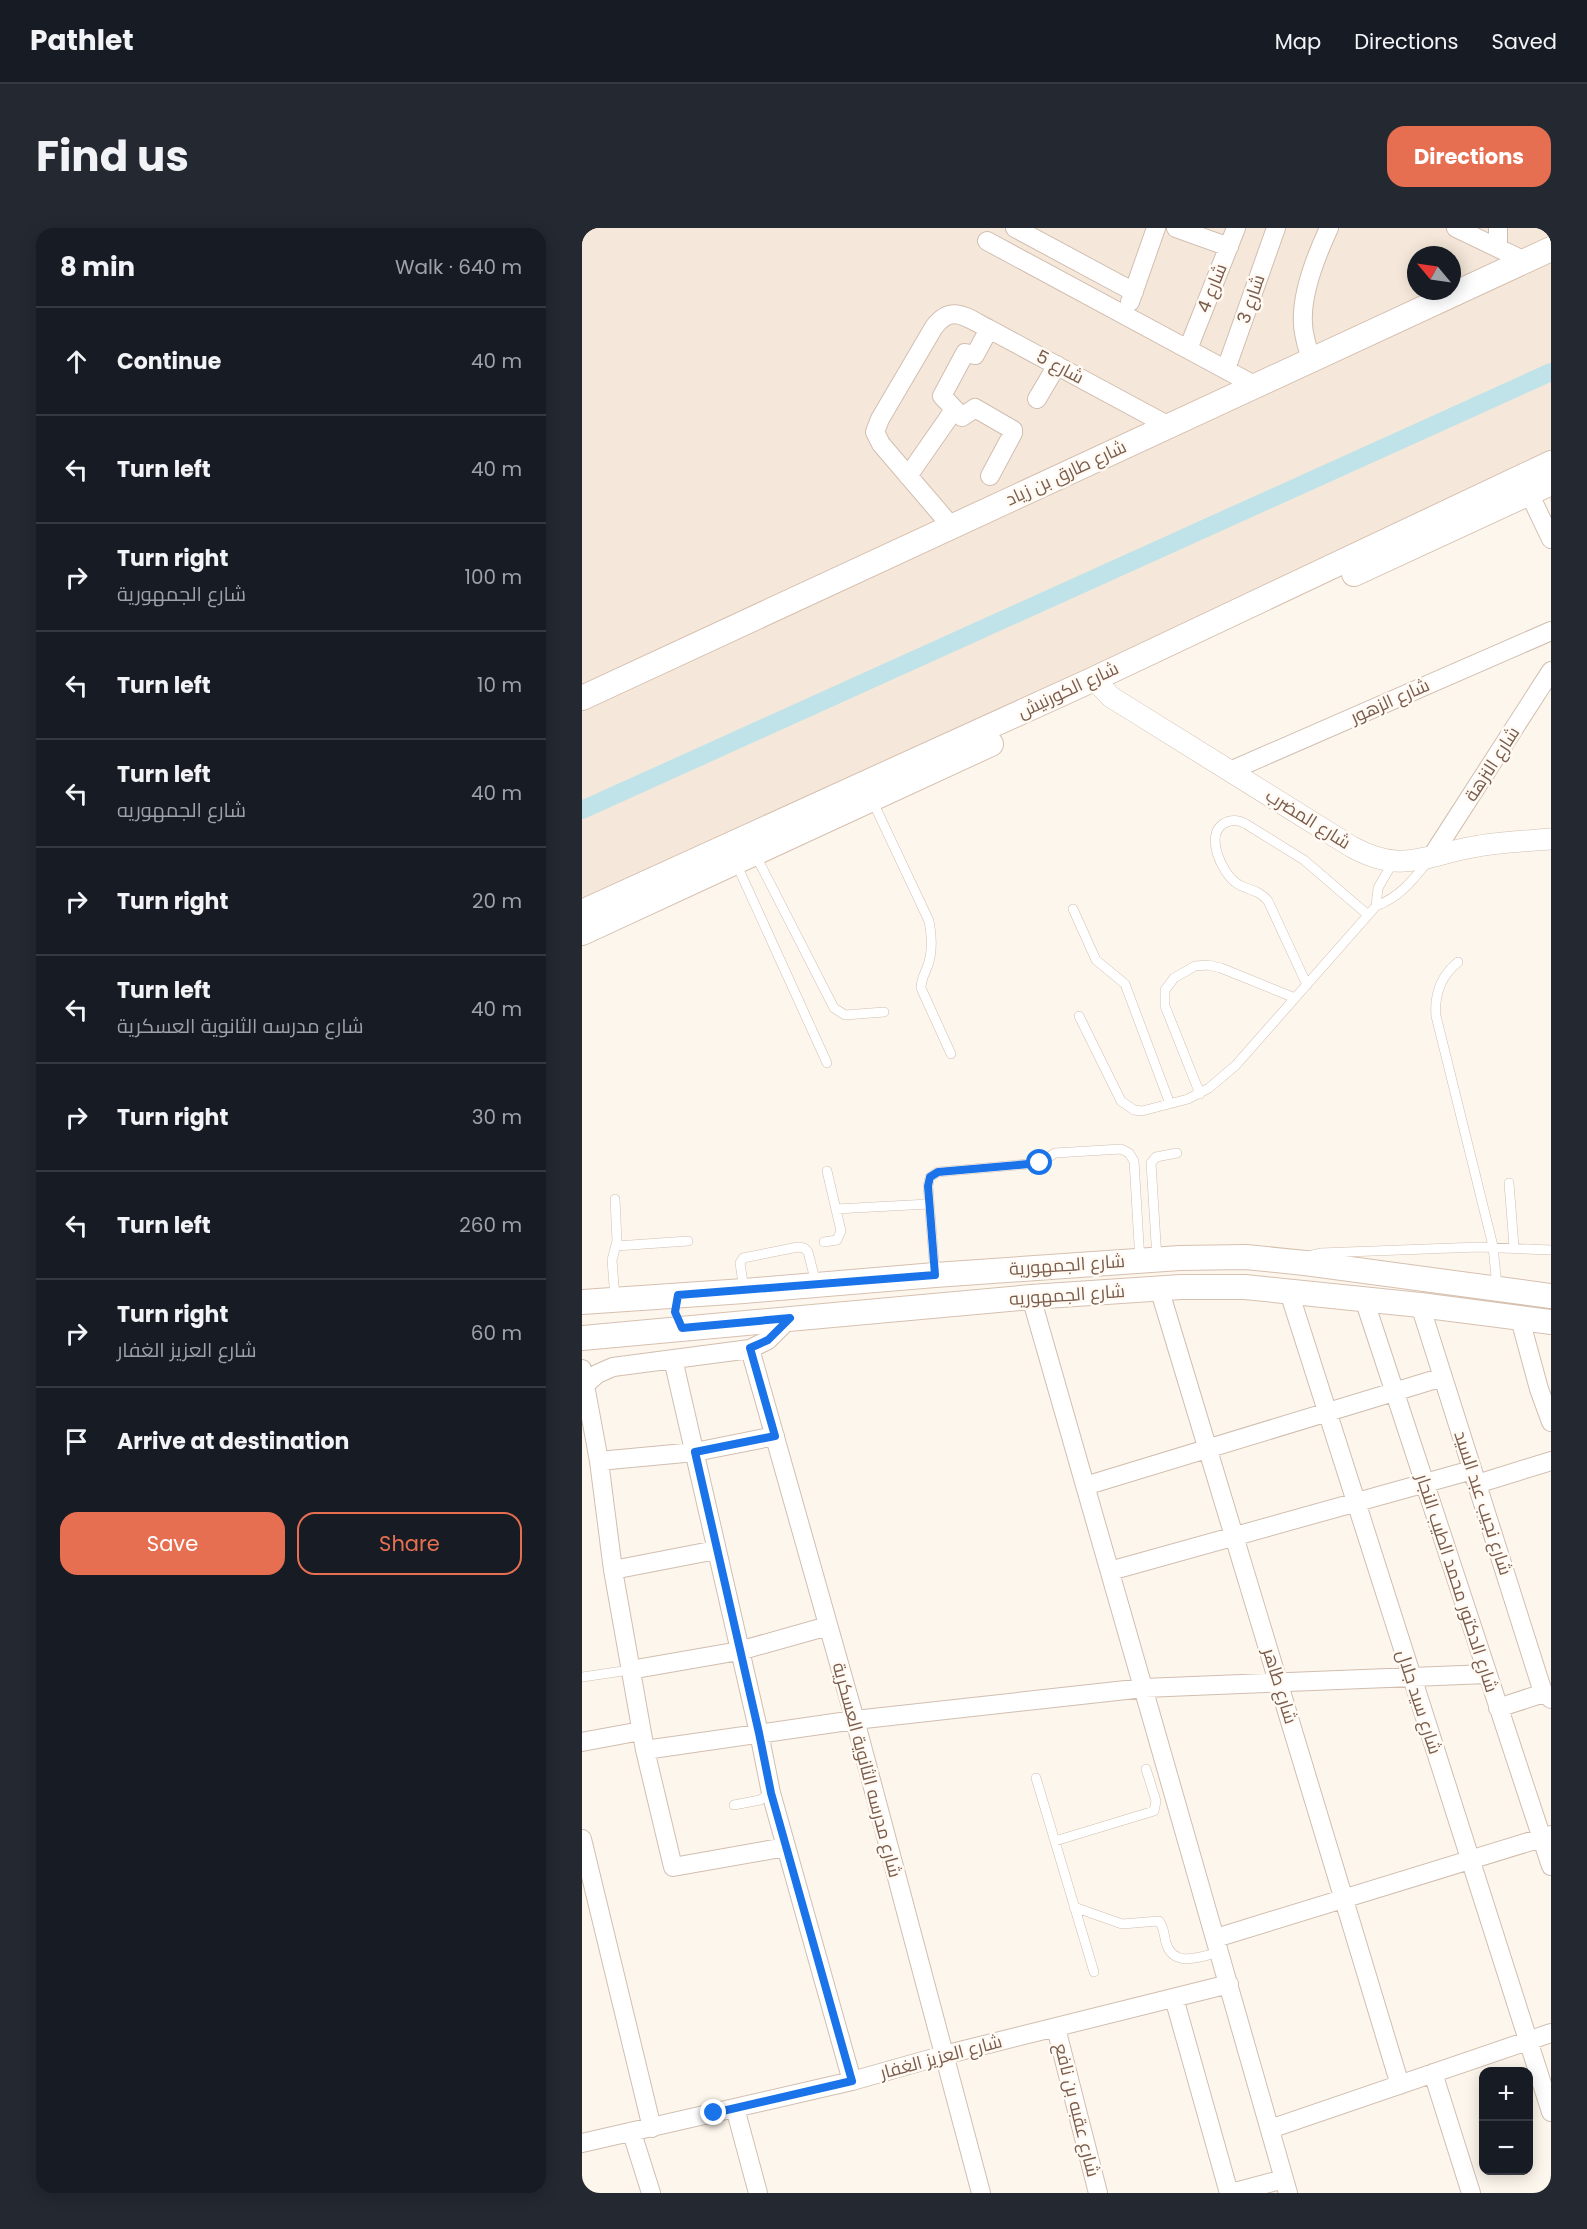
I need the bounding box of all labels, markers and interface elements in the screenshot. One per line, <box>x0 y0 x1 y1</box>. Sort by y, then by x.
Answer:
text: Pathlet <box>30 21 134 60</box>
text: Map <box>1275 27 1321 56</box>
text: Directions <box>1354 27 1458 56</box>
text: Saved <box>1491 27 1557 56</box>
button: Directions <box>1387 126 1551 187</box>
text: Find us <box>36 127 189 186</box>
north arrow <box>1407 246 1461 300</box>
text: 8 min <box>60 249 135 285</box>
text: Walk · 640 m <box>395 253 522 281</box>
street label: شارع 4 <box>1190 259 1233 316</box>
street label: شارع 3 <box>1231 271 1271 327</box>
street label: شارع 5 <box>1032 344 1089 390</box>
icon: ahead <box>60 345 93 378</box>
text: Continue <box>117 346 221 377</box>
text: 40 m <box>471 347 522 375</box>
street label: شارع طارق بن زياد <box>1001 434 1130 511</box>
icon: left <box>60 453 93 486</box>
text: Turn left <box>117 454 211 485</box>
text: 40 m <box>471 455 522 483</box>
text: Turn right <box>117 543 228 574</box>
icon: right <box>60 561 93 594</box>
text: 100 m <box>465 563 522 591</box>
text: شارع الجمهورية <box>117 580 246 608</box>
street label: شارع الكورنيش <box>1013 655 1122 724</box>
icon: left <box>60 669 93 702</box>
text: Turn left <box>117 670 211 701</box>
text: 10 m <box>477 671 522 699</box>
street label: شارع الزهور <box>1345 672 1433 730</box>
street label: شارع النزهة <box>1458 721 1525 806</box>
text: Turn left <box>117 759 211 790</box>
icon: left <box>60 777 93 810</box>
text: 40 m <box>471 779 522 807</box>
street label: شارع المضرب <box>1261 783 1356 855</box>
text: شارع الجمهوريه <box>117 796 246 824</box>
icon: right <box>60 885 93 918</box>
text: Turn right <box>117 886 228 917</box>
text: 20 m <box>472 887 522 915</box>
text: Turn left <box>117 975 211 1006</box>
icon: left <box>60 993 93 1026</box>
text: 40 m <box>471 995 522 1023</box>
text: شارع مدرسه الثانوية العسكرية <box>117 1012 364 1040</box>
icon: right <box>60 1101 93 1134</box>
text: Turn right <box>117 1102 228 1133</box>
text: 30 m <box>472 1103 522 1131</box>
route start <box>1026 1149 1052 1175</box>
icon: left <box>60 1209 93 1242</box>
text: Turn left <box>117 1210 211 1241</box>
text: 260 m <box>459 1211 522 1239</box>
street label: شارع الجمهورية <box>1008 1248 1126 1281</box>
street label: شارع الجمهوريه <box>1008 1278 1126 1311</box>
text: Turn right <box>117 1299 228 1330</box>
icon: right <box>60 1317 93 1350</box>
text: 60 m <box>471 1319 522 1347</box>
text: شارع العزيز الغفار <box>117 1336 257 1364</box>
icon: arrive <box>60 1425 93 1458</box>
text: Arrive at destination <box>117 1426 349 1457</box>
street label: شارع نجيب عبد السيد <box>1448 1427 1519 1578</box>
street label: شارع الدكتور محمد الطيب النجار <box>1410 1469 1505 1695</box>
button: Save <box>60 1512 285 1575</box>
button: Share <box>297 1512 522 1575</box>
street label: شارع طاهر <box>1257 1644 1304 1727</box>
street label: شارع سيد جلال <box>1391 1646 1448 1757</box>
street label: شارع مدرسه الثانوية العسكرية <box>827 1659 908 1880</box>
street label: شارع العزيز الغفار <box>876 2028 1005 2085</box>
street label: شارع عقبه بن نافع <box>1049 2040 1106 2179</box>
map controls <box>1479 2067 1533 2175</box>
button: + <box>1479 2067 1533 2121</box>
route end <box>700 2099 726 2125</box>
button: − <box>1479 2121 1533 2175</box>

